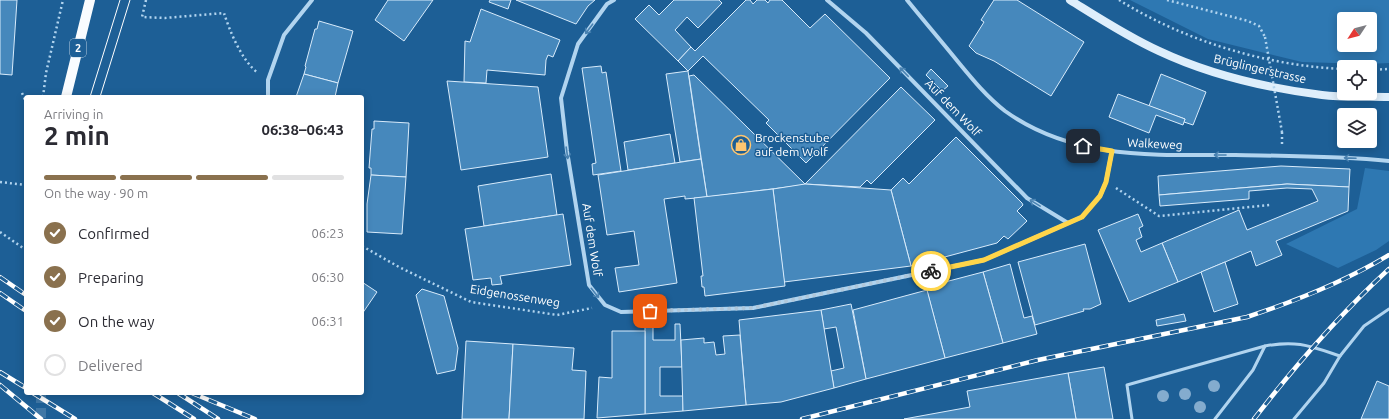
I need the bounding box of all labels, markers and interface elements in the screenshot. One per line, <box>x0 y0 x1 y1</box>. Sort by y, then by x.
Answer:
north arrow <box>1337 12 1377 52</box>
map controls <box>1337 12 1377 148</box>
one-way arrow <box>585 24 593 35</box>
road number: 2 <box>70 39 86 57</box>
street label: Brüglingerstrasse <box>1213 52 1308 85</box>
button: locate <box>1337 60 1377 100</box>
one-way arrow <box>899 67 908 77</box>
street label: Auf dem Wolf <box>923 76 984 139</box>
text: Arriving in <box>44 107 103 121</box>
button: layers <box>1337 108 1377 148</box>
text: 2 min <box>44 121 110 150</box>
text: 06:38–06:43 <box>261 121 344 138</box>
pin <box>1066 129 1100 163</box>
place label: Brockenstube auf dem Wolf <box>755 131 830 158</box>
shop icon: Brockenstube auf dem Wolf <box>730 134 752 156</box>
icon: home <box>1072 135 1094 157</box>
street label: Walkeweg <box>1127 136 1183 151</box>
one-way arrow <box>563 146 571 159</box>
one-way arrow <box>1214 151 1227 159</box>
one-way arrow <box>1344 155 1357 162</box>
text: On the way · 90 m <box>44 186 148 200</box>
one-way arrow <box>1030 199 1041 207</box>
street label: Auf dem Wolf <box>580 202 605 278</box>
icon: check <box>44 222 66 244</box>
text: Confirmed <box>78 225 150 242</box>
text: 06:23 <box>311 226 344 240</box>
courier <box>911 251 951 291</box>
icon: bike <box>920 260 942 282</box>
icon: check <box>44 266 66 288</box>
text: Preparing <box>78 269 144 286</box>
text: 06:30 <box>311 270 344 284</box>
street label: Eidgenossenweg <box>469 282 561 309</box>
one-way arrow <box>591 287 600 298</box>
pin <box>633 294 667 328</box>
icon: bag <box>639 300 661 322</box>
icon: check <box>44 310 66 332</box>
text: On the way <box>78 313 154 330</box>
text: 06:31 <box>311 314 344 328</box>
text: Delivered <box>78 357 143 374</box>

